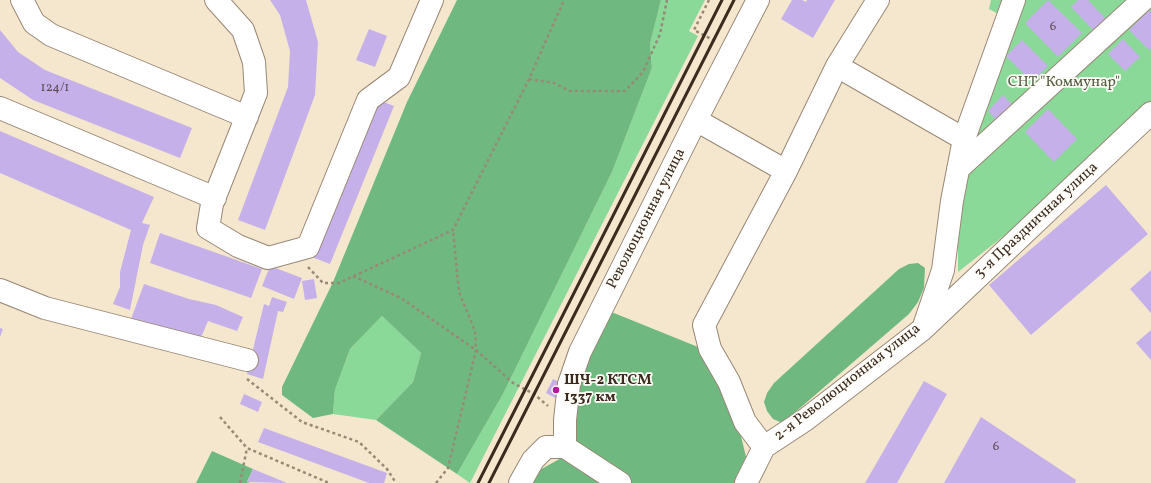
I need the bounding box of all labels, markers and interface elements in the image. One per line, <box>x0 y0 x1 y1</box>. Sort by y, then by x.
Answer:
house number: 6 <box>1050 20 1056 36</box>
park label: СНТ "Коммунар" <box>1008 74 1120 92</box>
house number: 124/1 <box>41 81 69 97</box>
street label: Революционная улица <box>604 146 690 292</box>
street label: 3-я Праздничная улица <box>971 159 1103 283</box>
street label: 2-я Революционная улица <box>771 320 925 446</box>
place label: ШЧ-2 КТСМ 1337 км <box>564 372 652 407</box>
marker: ШЧ-2 КТСМ 1337 км <box>551 385 561 395</box>
house number: 6 <box>993 440 999 456</box>

